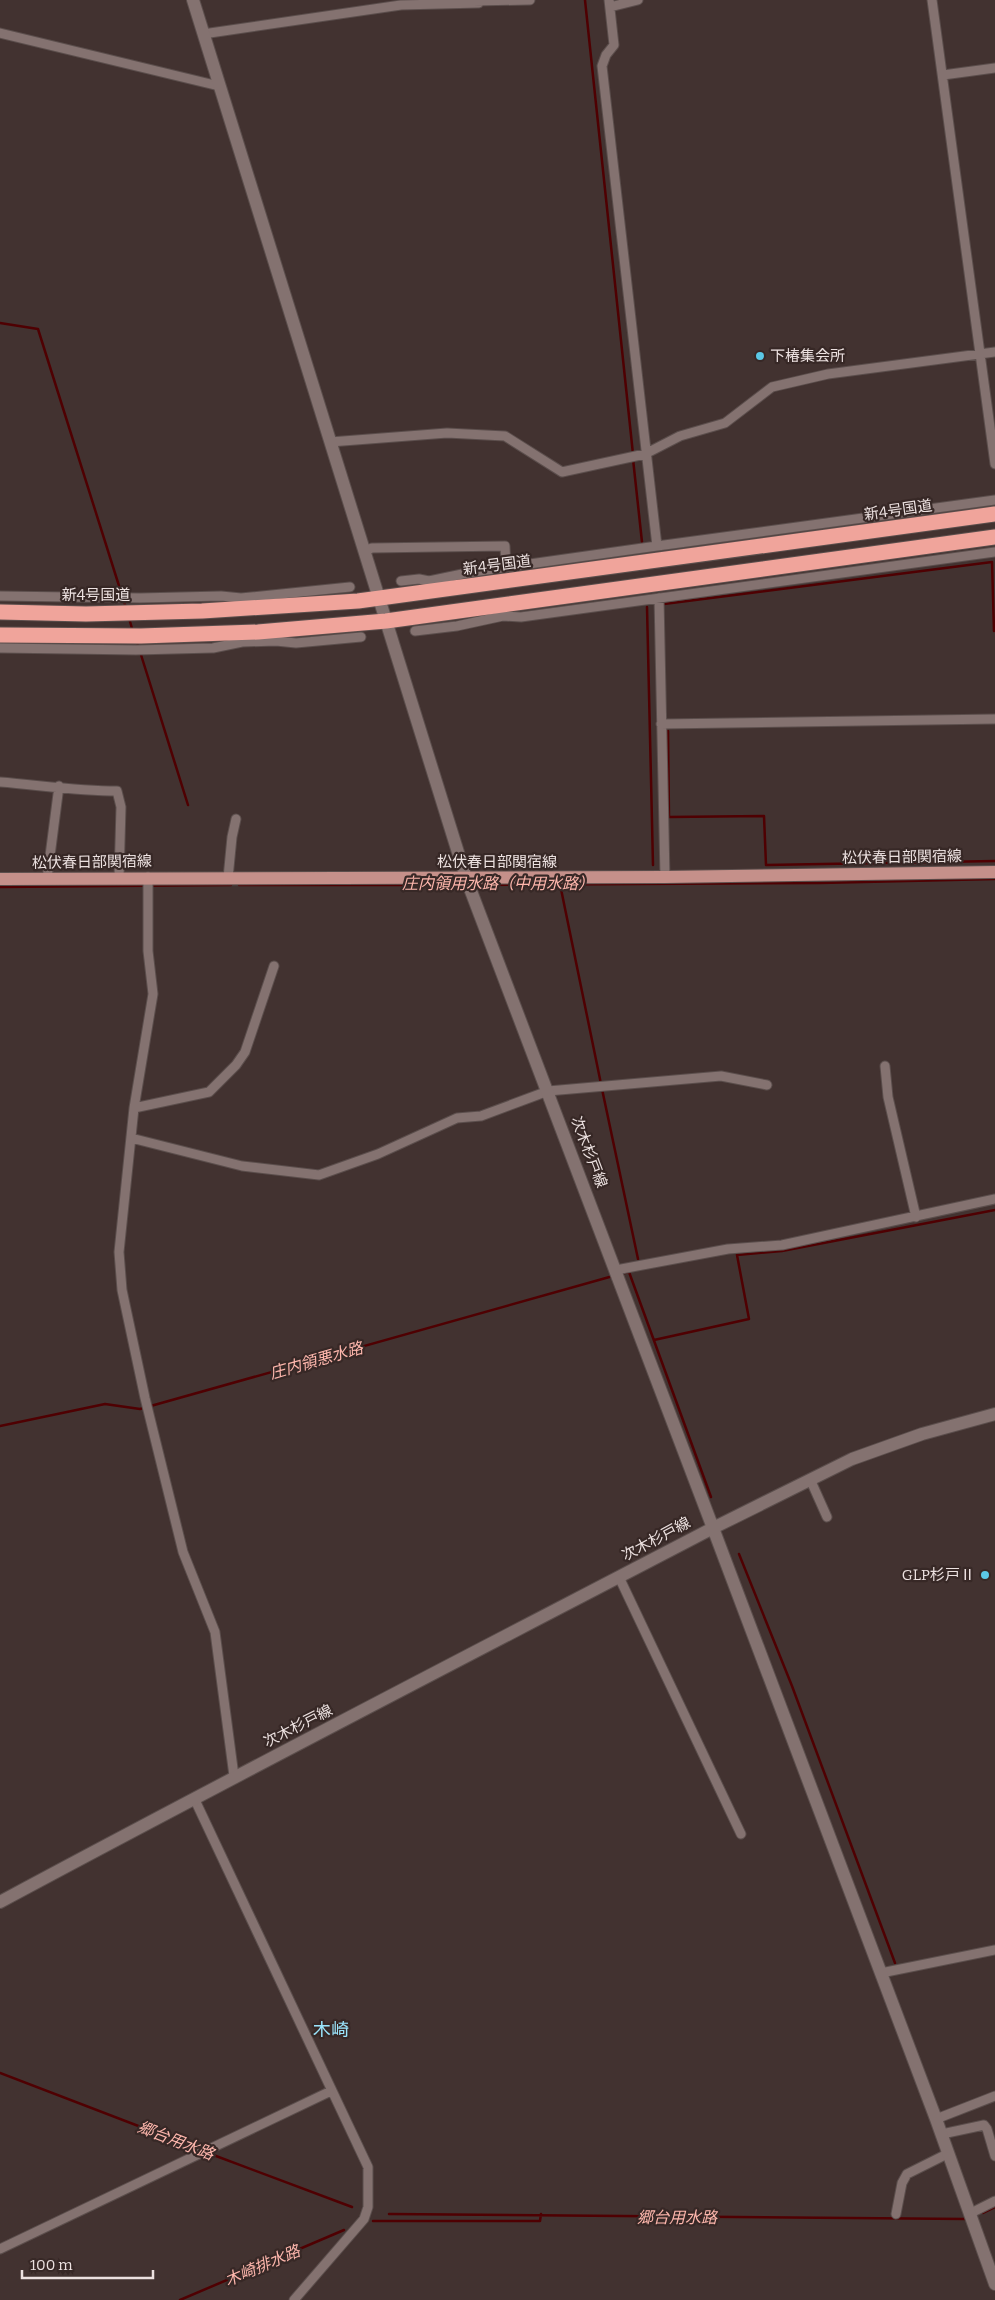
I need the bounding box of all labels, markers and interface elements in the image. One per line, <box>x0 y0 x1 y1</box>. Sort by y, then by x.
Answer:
place label: 下椿集会所 <box>770 347 845 365</box>
marker: 下椿集会所 <box>754 350 766 362</box>
street label: 新4号国道 <box>863 496 933 524</box>
street label: 新4号国道 <box>462 552 532 578</box>
street label: 新4号国道 <box>62 586 130 604</box>
street label: 松伏春日部関宿線 <box>842 847 962 867</box>
street label: 松伏春日部関宿線 <box>32 852 152 872</box>
street label: 松伏春日部関宿線 <box>437 853 557 871</box>
water label: 庄内領用水路（中用水路） <box>402 874 594 893</box>
street label: 次木杉戸線 <box>567 1114 611 1190</box>
water label: 庄内領悪水路 <box>267 1338 367 1383</box>
street label: 次木杉戸線 <box>619 1513 693 1565</box>
place label: GLP杉戸Ⅱ <box>902 1566 975 1584</box>
marker: GLP杉戸Ⅱ <box>979 1569 991 1581</box>
street label: 次木杉戸線 <box>260 1701 336 1751</box>
district label: 木崎 <box>313 2019 349 2041</box>
water label: 郷台用水路 <box>135 2117 218 2164</box>
water label: 郷台用水路 <box>637 2208 719 2227</box>
water label: 木崎排水路 <box>222 2240 305 2290</box>
scale bar <box>22 2248 154 2280</box>
text: 100 m <box>30 2256 73 2274</box>

